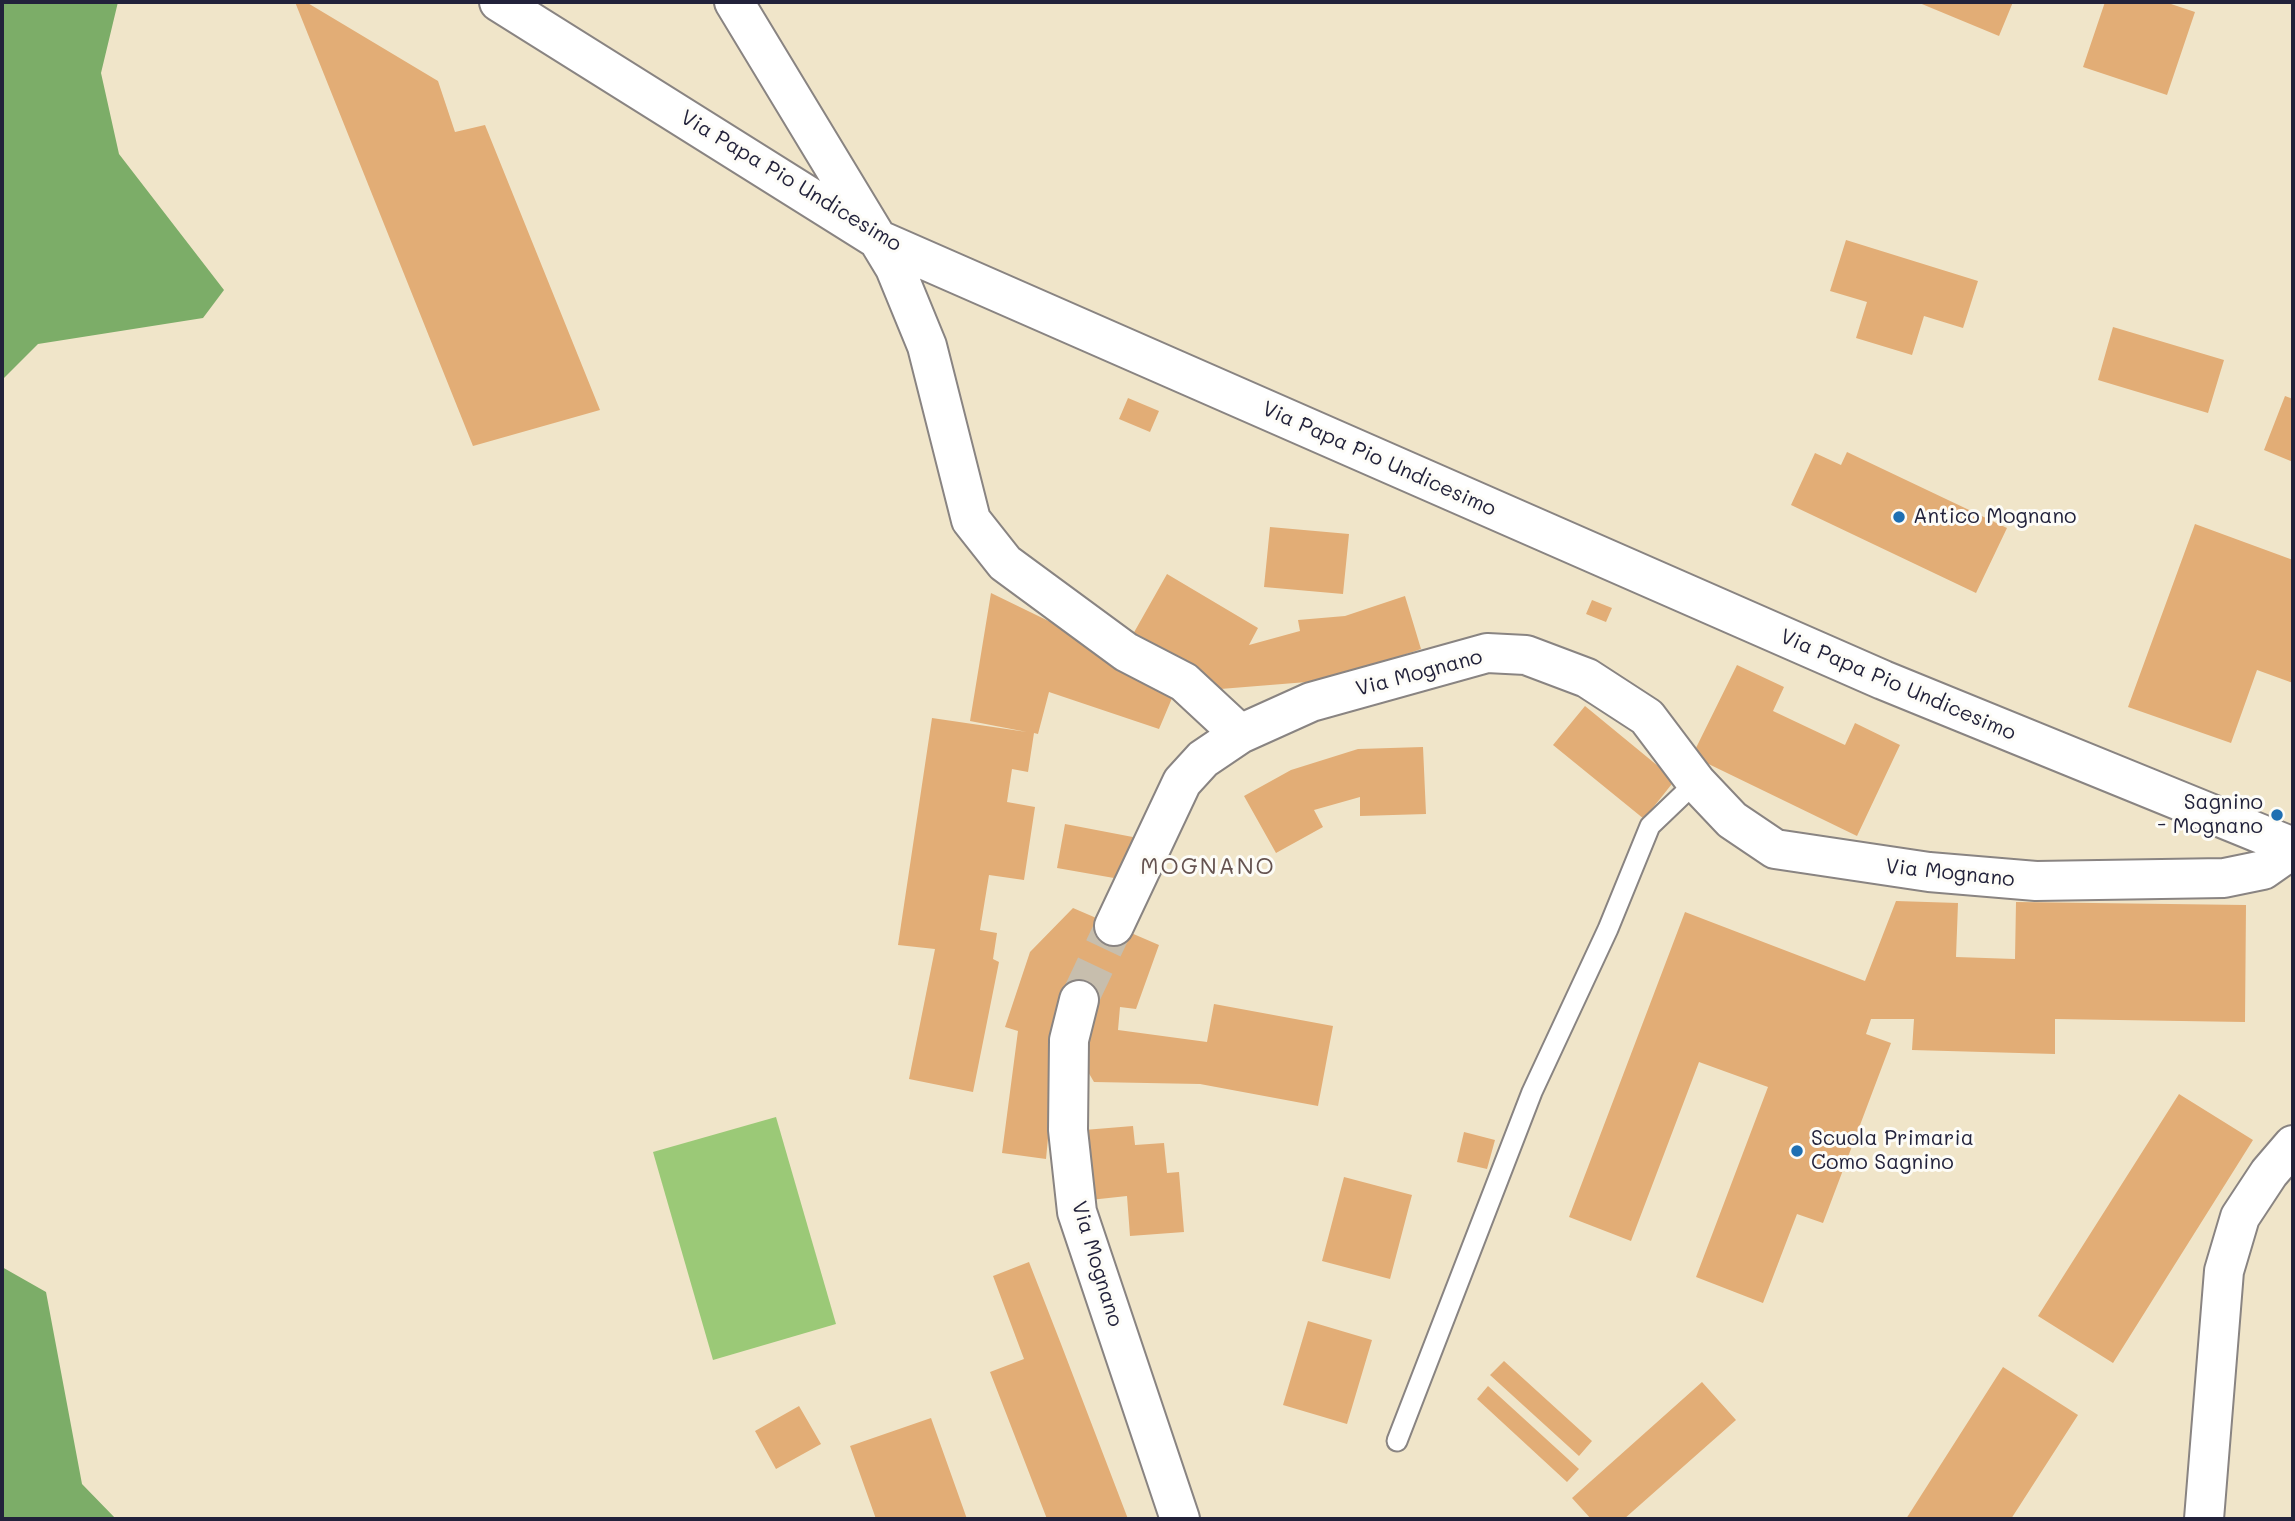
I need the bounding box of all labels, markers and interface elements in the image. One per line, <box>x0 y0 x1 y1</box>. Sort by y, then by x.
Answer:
street label: Via Papa Pio Undicesimo <box>676 105 906 257</box>
street label: Via Papa Pio Undicesimo <box>1258 396 1500 522</box>
place label: Antico Mognano <box>1913 504 2077 530</box>
marker: Antico Mognano <box>1891 509 1907 525</box>
street label: Via Papa Pio Undicesimo <box>1776 624 2020 746</box>
street label: Via Mognano <box>1353 644 1485 702</box>
place label: Sagnino - Mognano <box>2157 790 2263 840</box>
marker: Sagnino - Mognano <box>2269 807 2285 823</box>
district label: MOGNANO <box>1141 853 1275 881</box>
street label: Via Mognano <box>1884 854 2016 892</box>
place label: Scuola Primaria Como Sagnino <box>1811 1126 1974 1176</box>
marker: Scuola Primaria Como Sagnino <box>1789 1143 1805 1159</box>
street label: Via Mognano <box>1066 1198 1128 1330</box>

